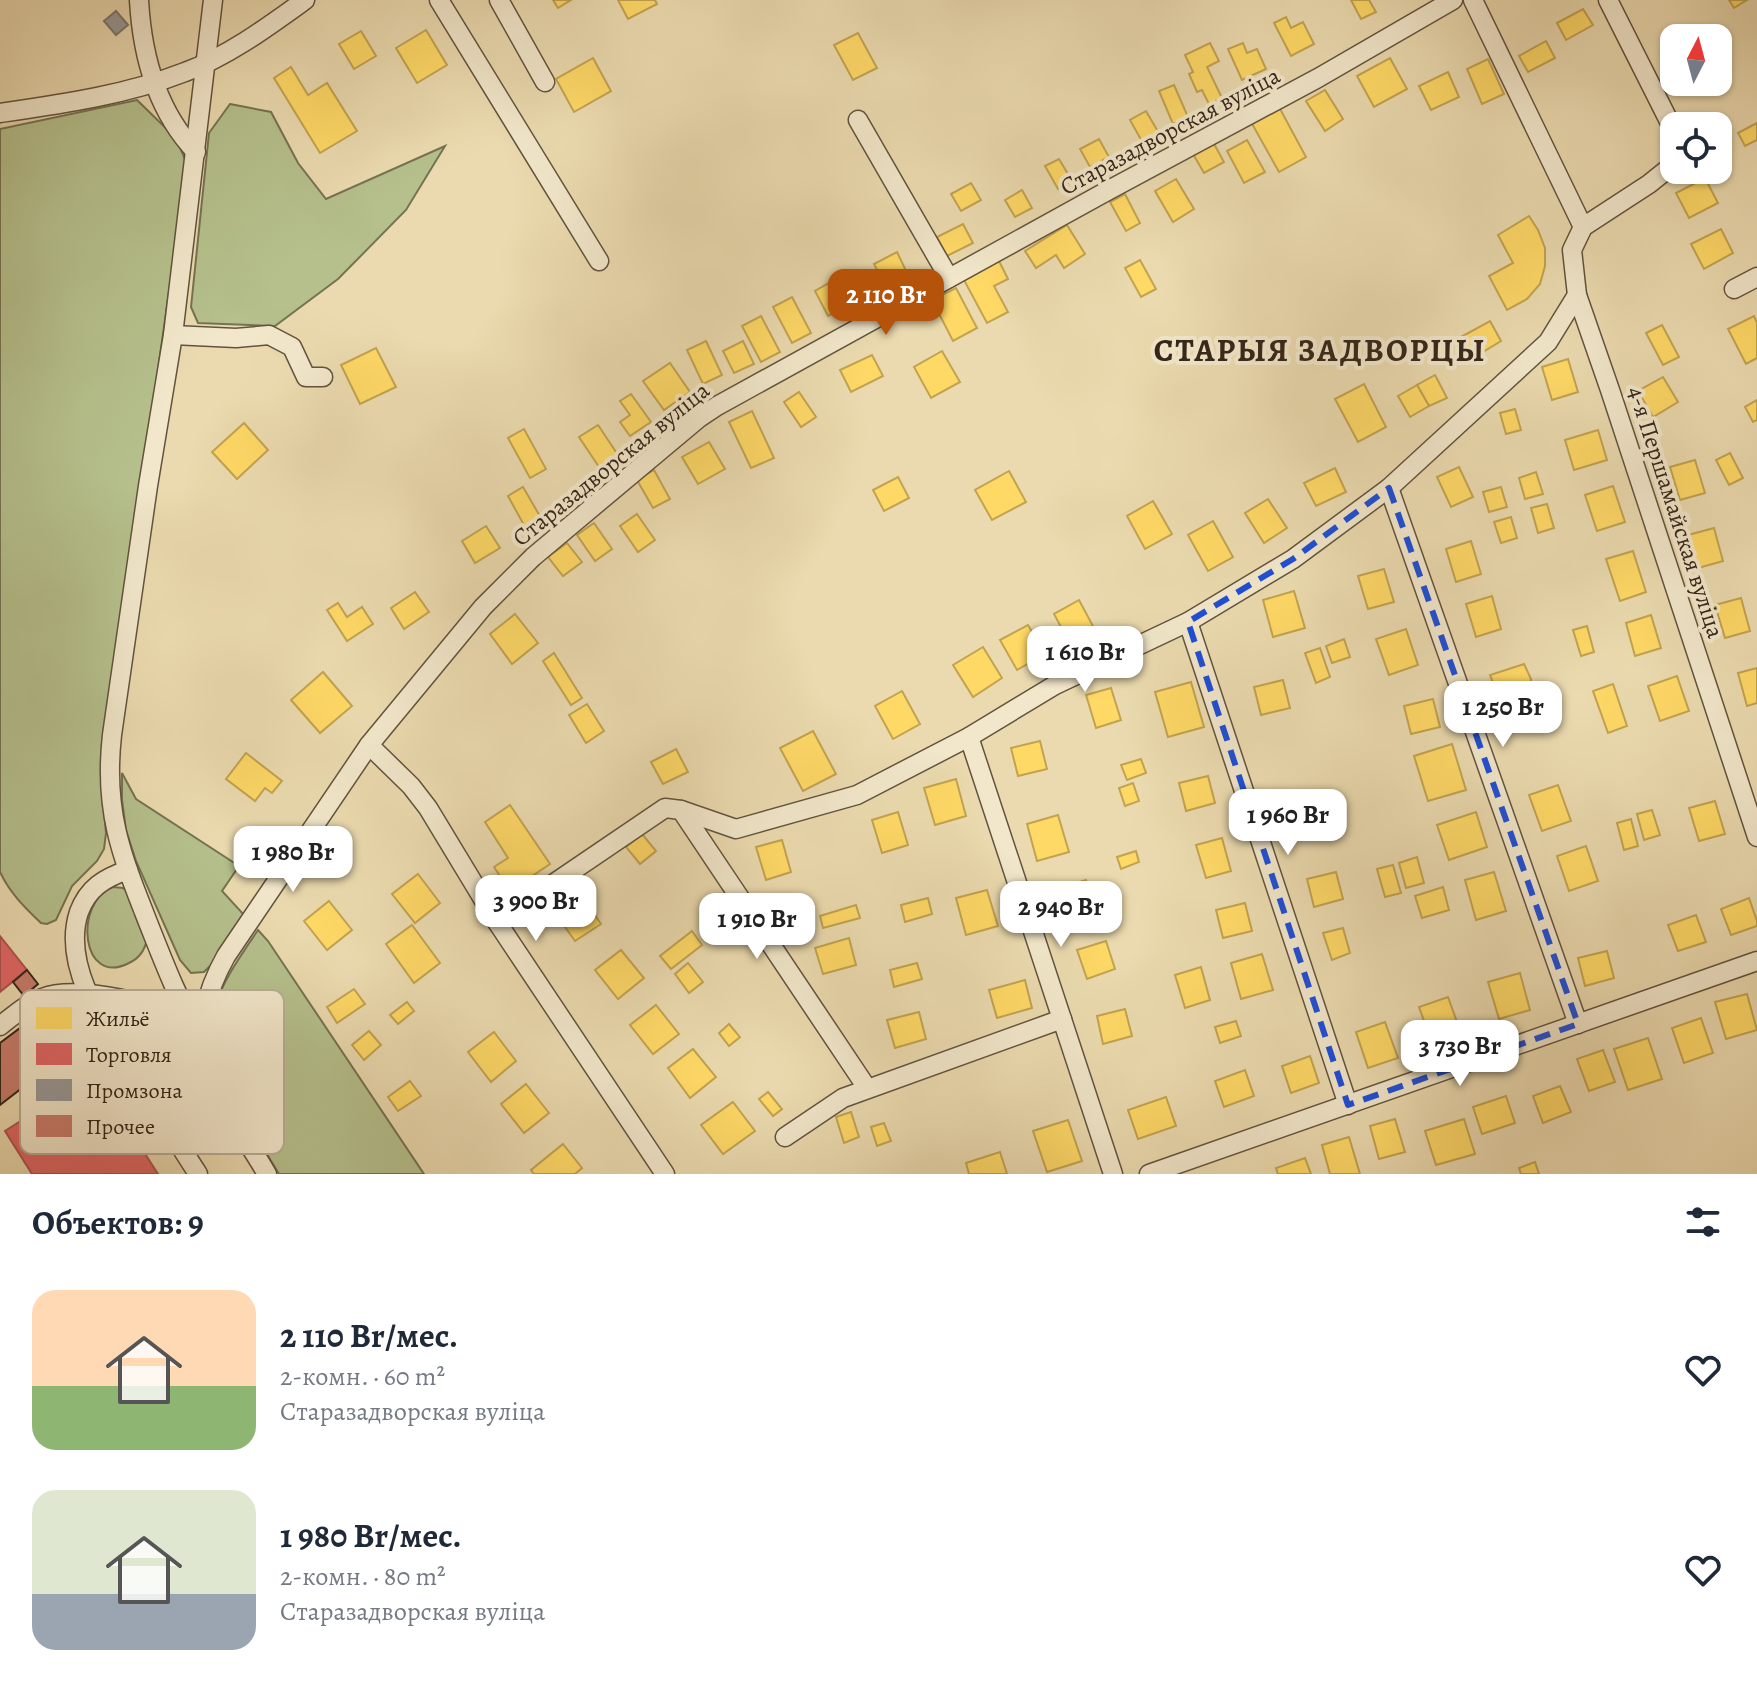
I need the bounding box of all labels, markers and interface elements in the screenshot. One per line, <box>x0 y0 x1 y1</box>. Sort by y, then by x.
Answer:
north arrow <box>1660 24 1732 96</box>
map controls <box>1660 24 1732 184</box>
street label: Старазадворская вуліца <box>1054 59 1286 203</box>
button: locate <box>1660 112 1732 184</box>
pin: 2 110 Br <box>803 269 969 337</box>
text: 2 110 Br <box>846 277 926 312</box>
district label: СТАРЫЯ ЗАДВОРЦЫ <box>1154 328 1486 372</box>
street label: Старазадворская вуліца <box>506 375 716 553</box>
street label: 4-я Першамайская вуліца <box>1620 382 1732 642</box>
pin: 1 610 Br <box>1002 626 1168 694</box>
text: 1 610 Br <box>1045 634 1125 669</box>
pin: 1 250 Br <box>1420 681 1586 749</box>
text: 1 250 Br <box>1462 689 1544 724</box>
pin: 1 960 Br <box>1205 789 1371 857</box>
text: 1 960 Br <box>1247 797 1329 832</box>
pin: 1 980 Br <box>210 826 376 894</box>
text: 1 980 Br <box>252 834 334 869</box>
pin: 3 900 Br <box>453 875 619 943</box>
pin: 2 940 Br <box>978 881 1144 949</box>
text: 3 900 Br <box>493 883 579 918</box>
text: 2 940 Br <box>1018 889 1104 924</box>
pin: 1 910 Br <box>674 893 840 961</box>
text: 1 910 Br <box>717 901 797 936</box>
legend <box>20 990 284 1154</box>
text: Жильё <box>86 1004 150 1034</box>
pin: 3 730 Br <box>1377 1020 1543 1088</box>
text: 3 730 Br <box>1419 1028 1501 1063</box>
text: Торговля <box>86 1040 172 1070</box>
text: Промзона <box>86 1076 183 1106</box>
text: Прочее <box>86 1112 155 1142</box>
text: Объектов: 9 <box>32 1199 204 1246</box>
icon: filters <box>1681 1200 1725 1244</box>
text: 2 110 Br/мес. <box>280 1312 458 1359</box>
icon: home <box>96 1322 192 1418</box>
icon: heart <box>1681 1348 1725 1392</box>
text: 2-комн. · 60 m² <box>280 1359 445 1394</box>
text: Старазадворская вуліца <box>280 1394 545 1429</box>
text: 1 980 Br/мес. <box>280 1512 461 1559</box>
icon: home <box>96 1522 192 1618</box>
icon: heart <box>1681 1548 1725 1592</box>
text: 2-комн. · 80 m² <box>280 1559 446 1594</box>
text: Старазадворская вуліца <box>280 1594 545 1629</box>

